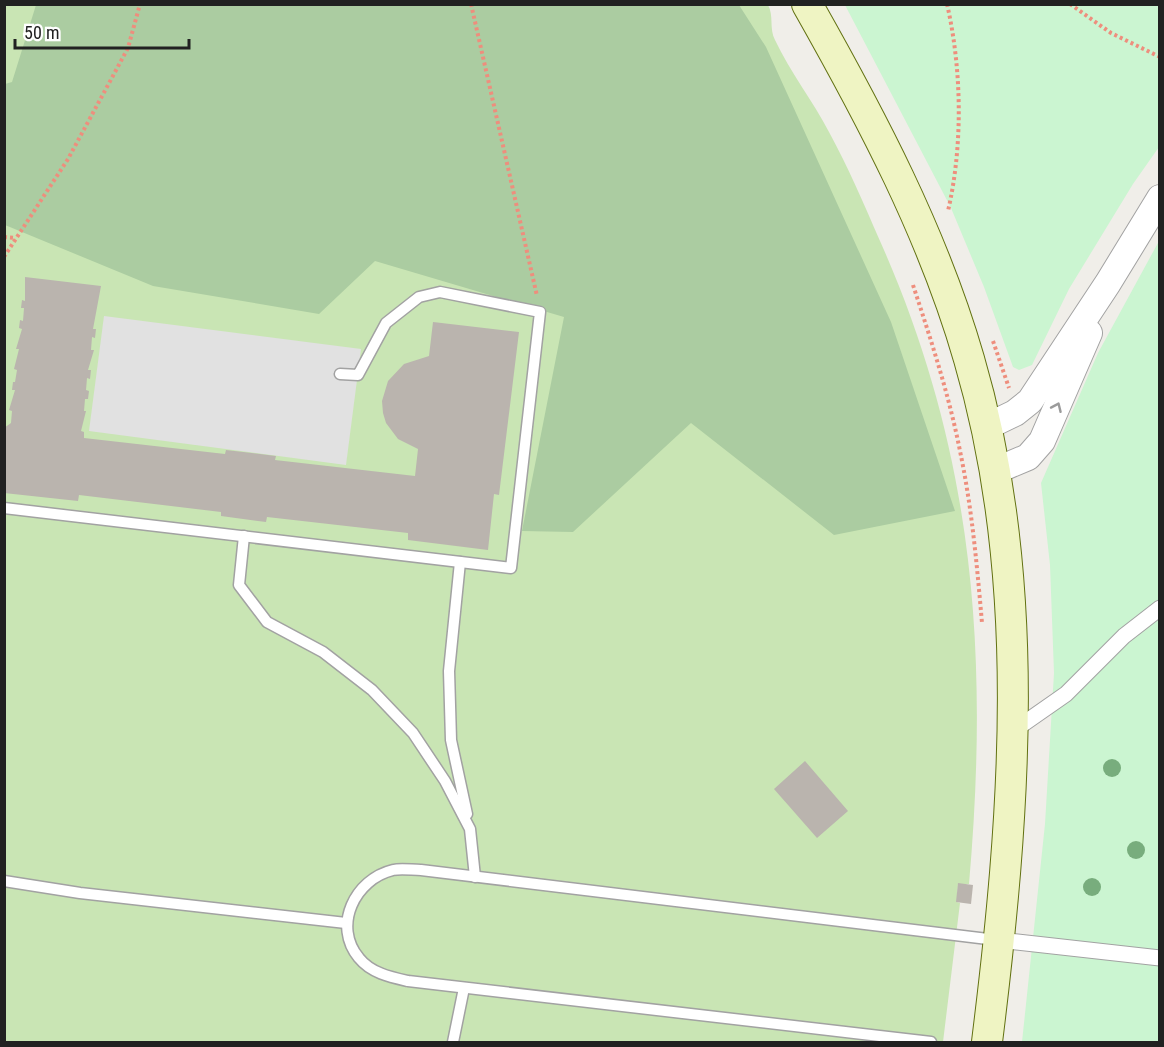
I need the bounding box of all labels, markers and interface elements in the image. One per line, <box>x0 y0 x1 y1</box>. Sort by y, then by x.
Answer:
scale bar <box>15 12 189 50</box>
text: 50 m <box>24 22 59 43</box>
one-way arrow <box>1050 403 1062 414</box>

